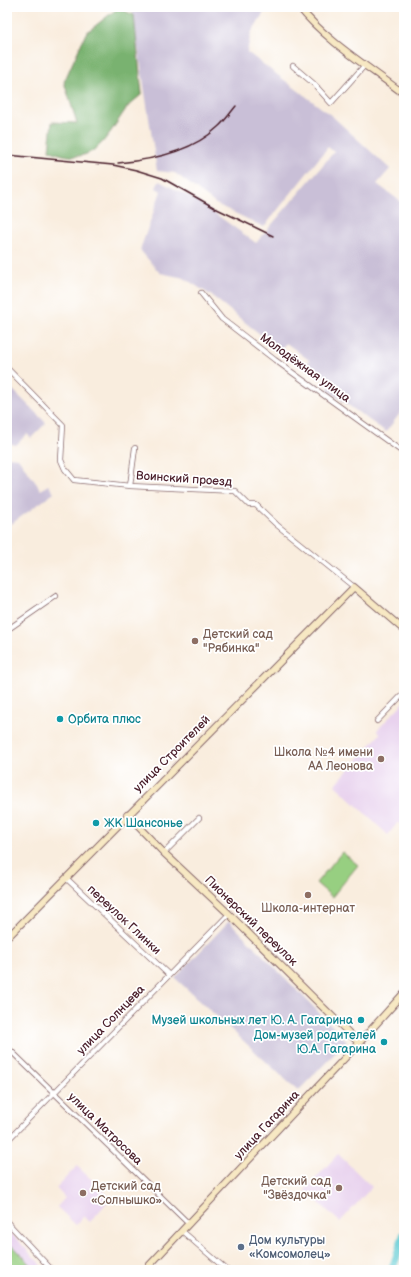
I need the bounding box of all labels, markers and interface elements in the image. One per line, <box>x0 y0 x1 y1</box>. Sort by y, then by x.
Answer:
street label: Молодёжная улица <box>257 330 353 406</box>
street label: Воинский проезд <box>136 468 233 490</box>
place label: Детский сад "Рябинка" <box>203 627 274 656</box>
marker: Детский сад "Рябинка" <box>190 636 200 646</box>
place label: Орбита плюс <box>68 712 141 727</box>
street label: улица Строителей <box>130 712 214 796</box>
marker: Орбита плюс <box>55 714 65 724</box>
place label: Школа №4 имени АА Леонова <box>274 745 373 774</box>
marker: Школа №4 имени АА Леонова <box>376 754 386 764</box>
place label: ЖК Шансонье <box>104 816 183 831</box>
marker: ЖК Шансонье <box>91 818 101 828</box>
street label: Пионерский переулок <box>201 873 301 970</box>
street label: переулок Глинки <box>84 882 164 958</box>
marker: Школа-интернат <box>303 890 313 900</box>
place label: Школа-интернат <box>261 901 356 916</box>
street label: улица Солнцева <box>74 982 148 1058</box>
place label: Музей школьных лет Ю. А. Гагарина <box>151 1013 353 1028</box>
marker: Музей школьных лет Ю. А. Гагарина <box>356 1015 366 1025</box>
place label: Дом-музей родителей Ю.А. Гагарина <box>254 1028 376 1057</box>
marker: Дом-музей родителей Ю.А. Гагарина <box>379 1037 389 1047</box>
street label: улица Гагарина <box>231 1087 303 1163</box>
street label: улица Матросова <box>65 1090 145 1168</box>
place label: Детский сад "Звёздочка" <box>261 1174 332 1203</box>
place label: Детский сад «Солнышко» <box>91 1179 163 1208</box>
marker: Детский сад "Звёздочка" <box>334 1183 344 1193</box>
marker: Детский сад «Солнышко» <box>78 1188 88 1198</box>
place label: Дом культуры «Комсомолец» <box>249 1233 331 1262</box>
marker: Дом культуры «Комсомолец» <box>236 1242 246 1252</box>

